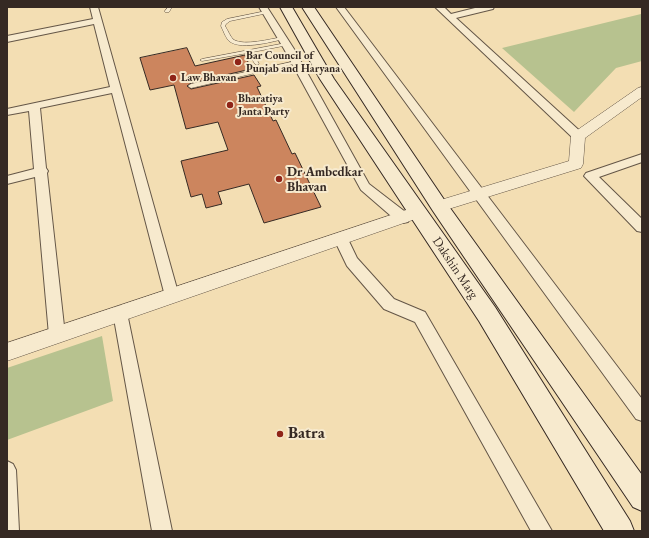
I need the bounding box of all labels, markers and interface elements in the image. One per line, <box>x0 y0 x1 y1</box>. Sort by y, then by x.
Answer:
place label: Bar Council of Punjab and Haryana <box>246 49 340 75</box>
marker: Bar Council of Punjab and Haryana <box>233 57 243 67</box>
place label: Law Bhavan <box>181 71 237 85</box>
marker: Law Bhavan <box>168 73 178 83</box>
place label: Bharatiya Janta Party <box>238 92 289 118</box>
marker: Bharatiya Janta Party <box>225 100 235 110</box>
place label: Dr Ambedkar Bhavan <box>287 164 363 195</box>
marker: Dr Ambedkar Bhavan <box>274 174 284 184</box>
street label: Dakshin Marg <box>429 234 481 302</box>
place label: Batra <box>288 424 325 444</box>
marker: Batra <box>275 429 285 439</box>

